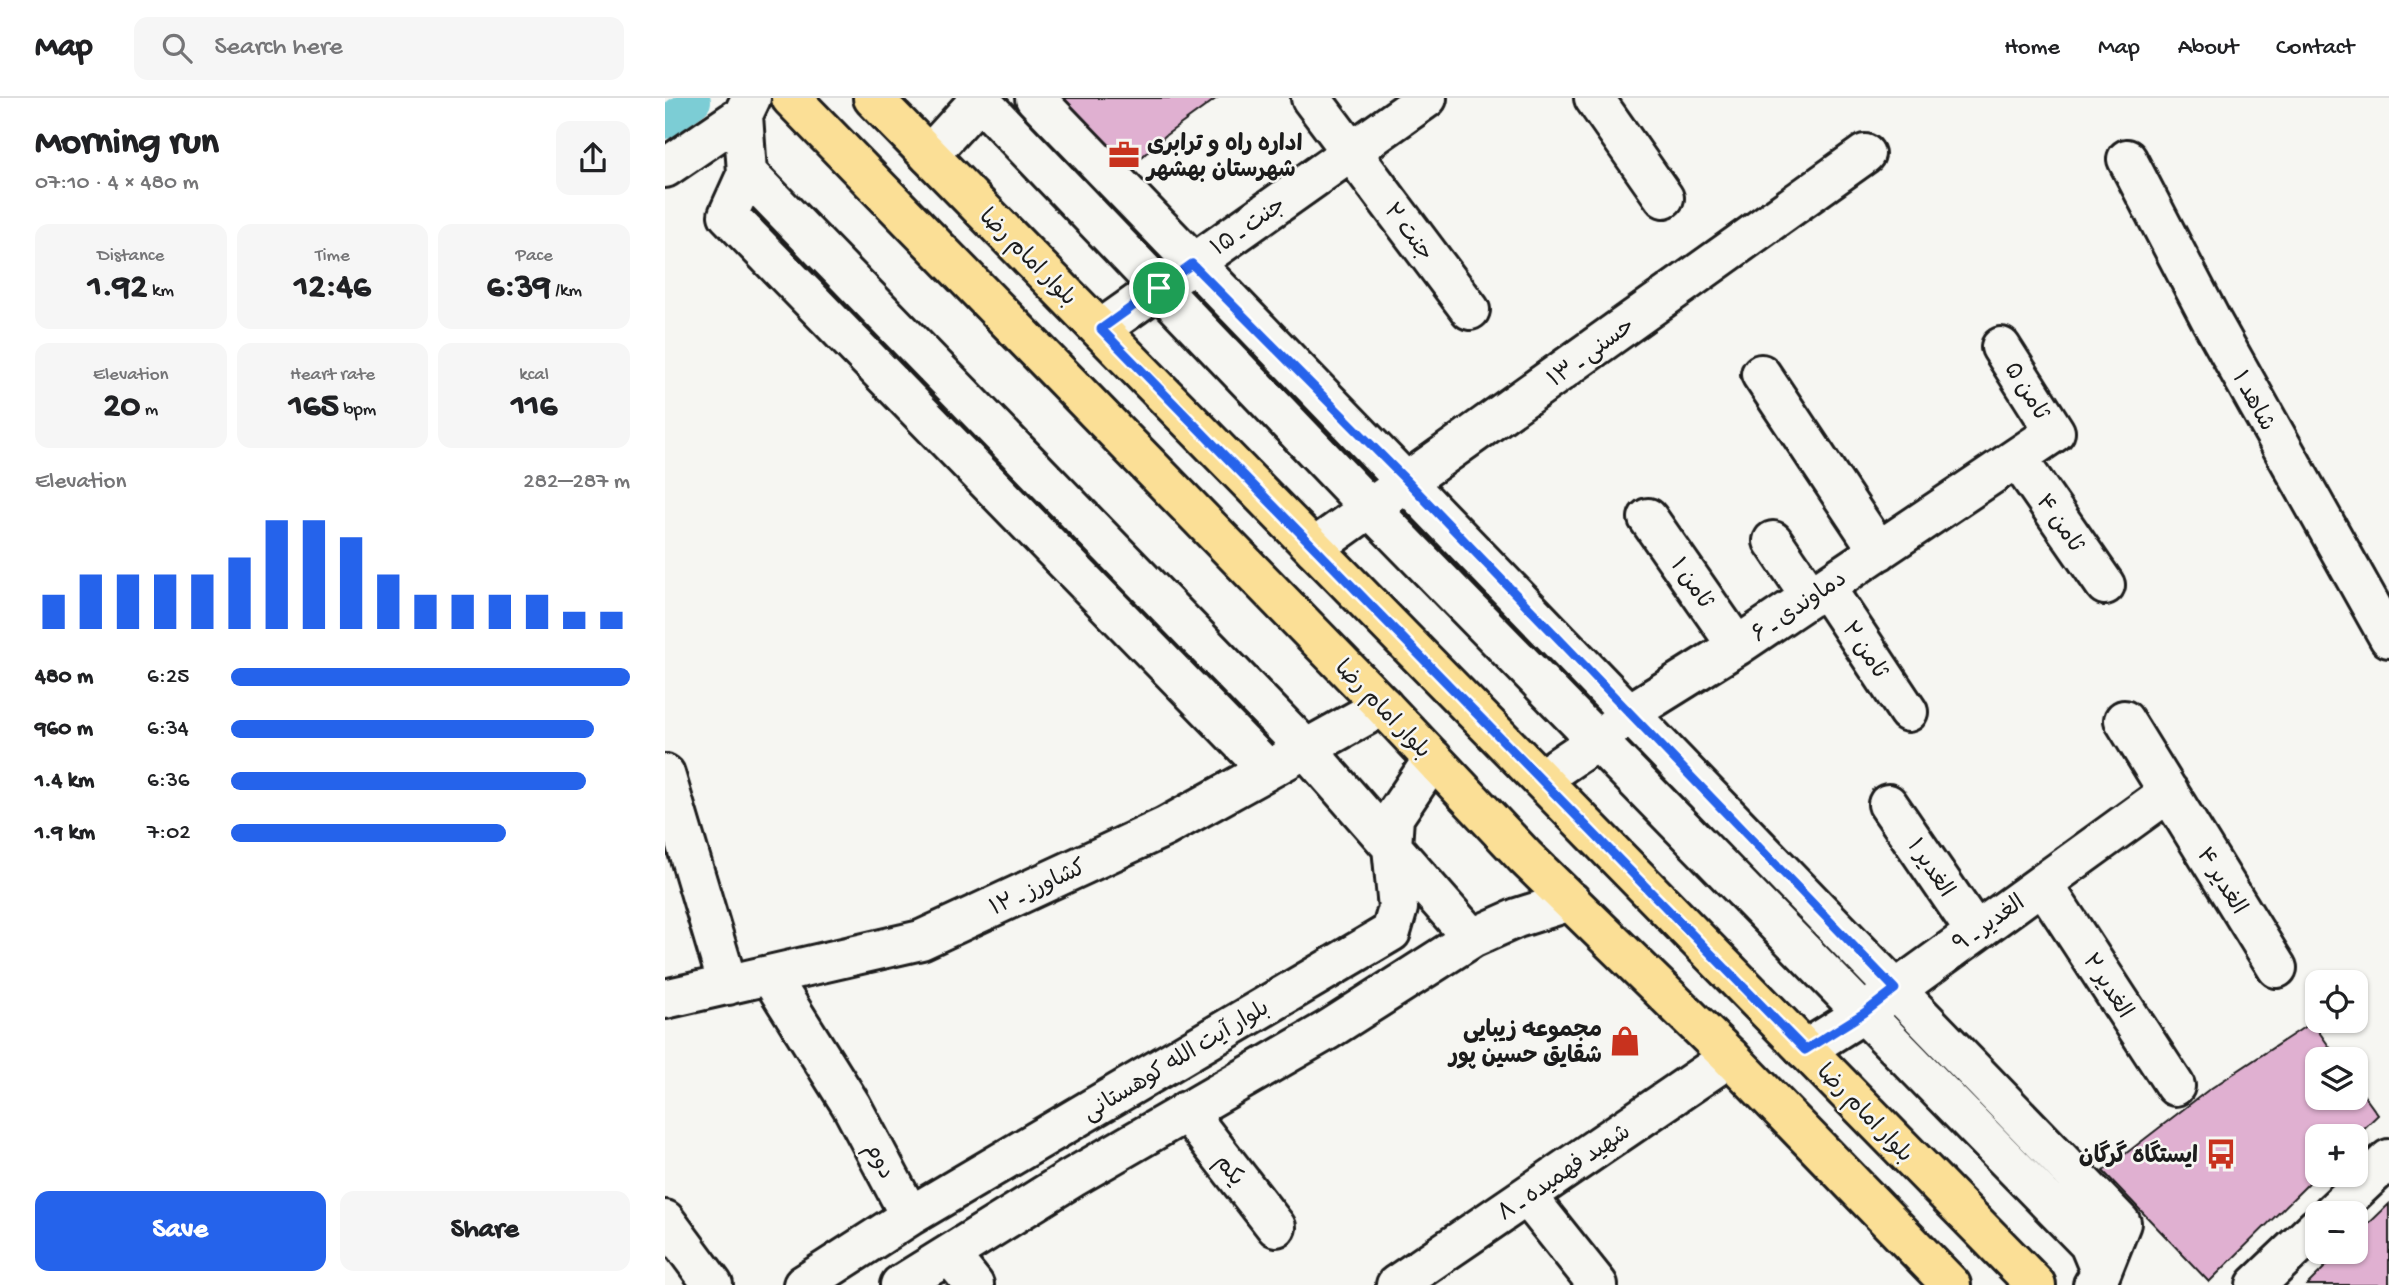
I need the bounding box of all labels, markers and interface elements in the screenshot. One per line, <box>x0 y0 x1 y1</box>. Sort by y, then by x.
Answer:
search box <box>134 17 624 80</box>
text: Map <box>35 29 92 67</box>
icon: search <box>158 29 196 67</box>
text: Search here <box>214 33 343 64</box>
text: Home <box>2004 34 2060 63</box>
text: Map <box>2098 34 2140 63</box>
text: About <box>2178 34 2238 63</box>
text: Contact <box>2276 34 2354 63</box>
button: share <box>556 121 630 195</box>
text: Morning run <box>35 122 219 166</box>
place label: اداره راه و ترابری شهرستان بهشهر <box>1145 132 1302 185</box>
office icon: اداره راه و ترابری شهرستان بهشهر <box>1107 138 1141 172</box>
text: 07:10 · 4 × 480 m <box>35 170 199 197</box>
street label: جنت ـ ۱۵ <box>1207 193 1291 263</box>
street label: جنت ۲ <box>1377 199 1438 267</box>
street label: بلوار امام رضا <box>972 204 1081 313</box>
text: Distance <box>97 245 164 268</box>
text: Time <box>315 245 350 268</box>
text: Pace <box>516 245 553 268</box>
pin <box>1129 258 1189 318</box>
text: 1.92 <box>88 268 148 309</box>
text: 12:46 <box>294 268 371 309</box>
text: 6:39 <box>486 268 551 309</box>
icon: arrive <box>1140 269 1178 307</box>
text: km <box>148 280 174 303</box>
text: /km <box>551 280 582 303</box>
street label: حسنی ـ ۱۳ <box>1543 313 1641 394</box>
street label: ثامن ۵ <box>1997 358 2054 427</box>
text: Elevation <box>93 364 169 387</box>
text: Heart rate <box>290 364 375 387</box>
text: kcal <box>519 364 549 387</box>
street label: شاهد ۱ <box>2225 367 2279 436</box>
text: 20 <box>103 387 140 428</box>
text: 165 <box>289 387 339 428</box>
text: 116 <box>511 387 557 428</box>
text: m <box>140 399 158 422</box>
text: bpm <box>339 399 376 422</box>
text: Elevation <box>35 469 126 496</box>
text: 282–287 m <box>523 469 630 496</box>
street label: ثامن ۴ <box>2029 490 2088 559</box>
street label: ثامن ۱ <box>1663 554 1718 615</box>
street label: دماوندی ـ ۶ <box>1747 566 1853 650</box>
street label: ثامن ۲ <box>1834 617 1893 686</box>
street label: بلوار امام رضا <box>1327 656 1435 766</box>
text: 480 m <box>35 664 93 691</box>
text: 6:25 <box>147 664 189 691</box>
text: 960 m <box>35 716 93 743</box>
text: 6:34 <box>147 716 189 743</box>
text: 1.4 km <box>35 768 94 795</box>
text: 6:36 <box>147 768 189 795</box>
text: 1.9 km <box>35 820 95 847</box>
text: 7:02 <box>147 820 191 847</box>
street label: الغدیر ۱ <box>1900 835 1958 903</box>
street label: الغدیر ۴ <box>2189 843 2251 920</box>
street label: کشاورز ـ ۱۲ <box>986 855 1091 923</box>
street label: الغدیر ـ ۹ <box>1949 890 2031 959</box>
street label: الغدیر ۲ <box>2075 949 2137 1024</box>
map controls <box>2305 970 2368 1264</box>
button: locate <box>2305 970 2368 1033</box>
street label: بلوار آیت الله کوهستانی <box>1078 994 1275 1128</box>
place label: مجموعه زیبایی شقایق حسین پور <box>1447 1018 1602 1071</box>
shop icon: مجموعه زیبایی شقایق حسین پور <box>1608 1024 1642 1058</box>
button: layers <box>2305 1047 2368 1110</box>
street label: بلوار امام رضا <box>1809 1060 1917 1170</box>
street label: شهید فهمیده ـ ۸ <box>1493 1119 1637 1228</box>
button: + <box>2305 1124 2368 1187</box>
bus stop icon: ایستگاه گرگان <box>2204 1137 2238 1171</box>
street label: دوم <box>856 1139 899 1185</box>
place label: ایستگاه گرگان <box>2079 1140 2198 1171</box>
street label: یکم <box>1207 1150 1249 1193</box>
button: Save <box>35 1191 326 1271</box>
button: Share <box>340 1191 630 1271</box>
button: − <box>2305 1201 2368 1264</box>

